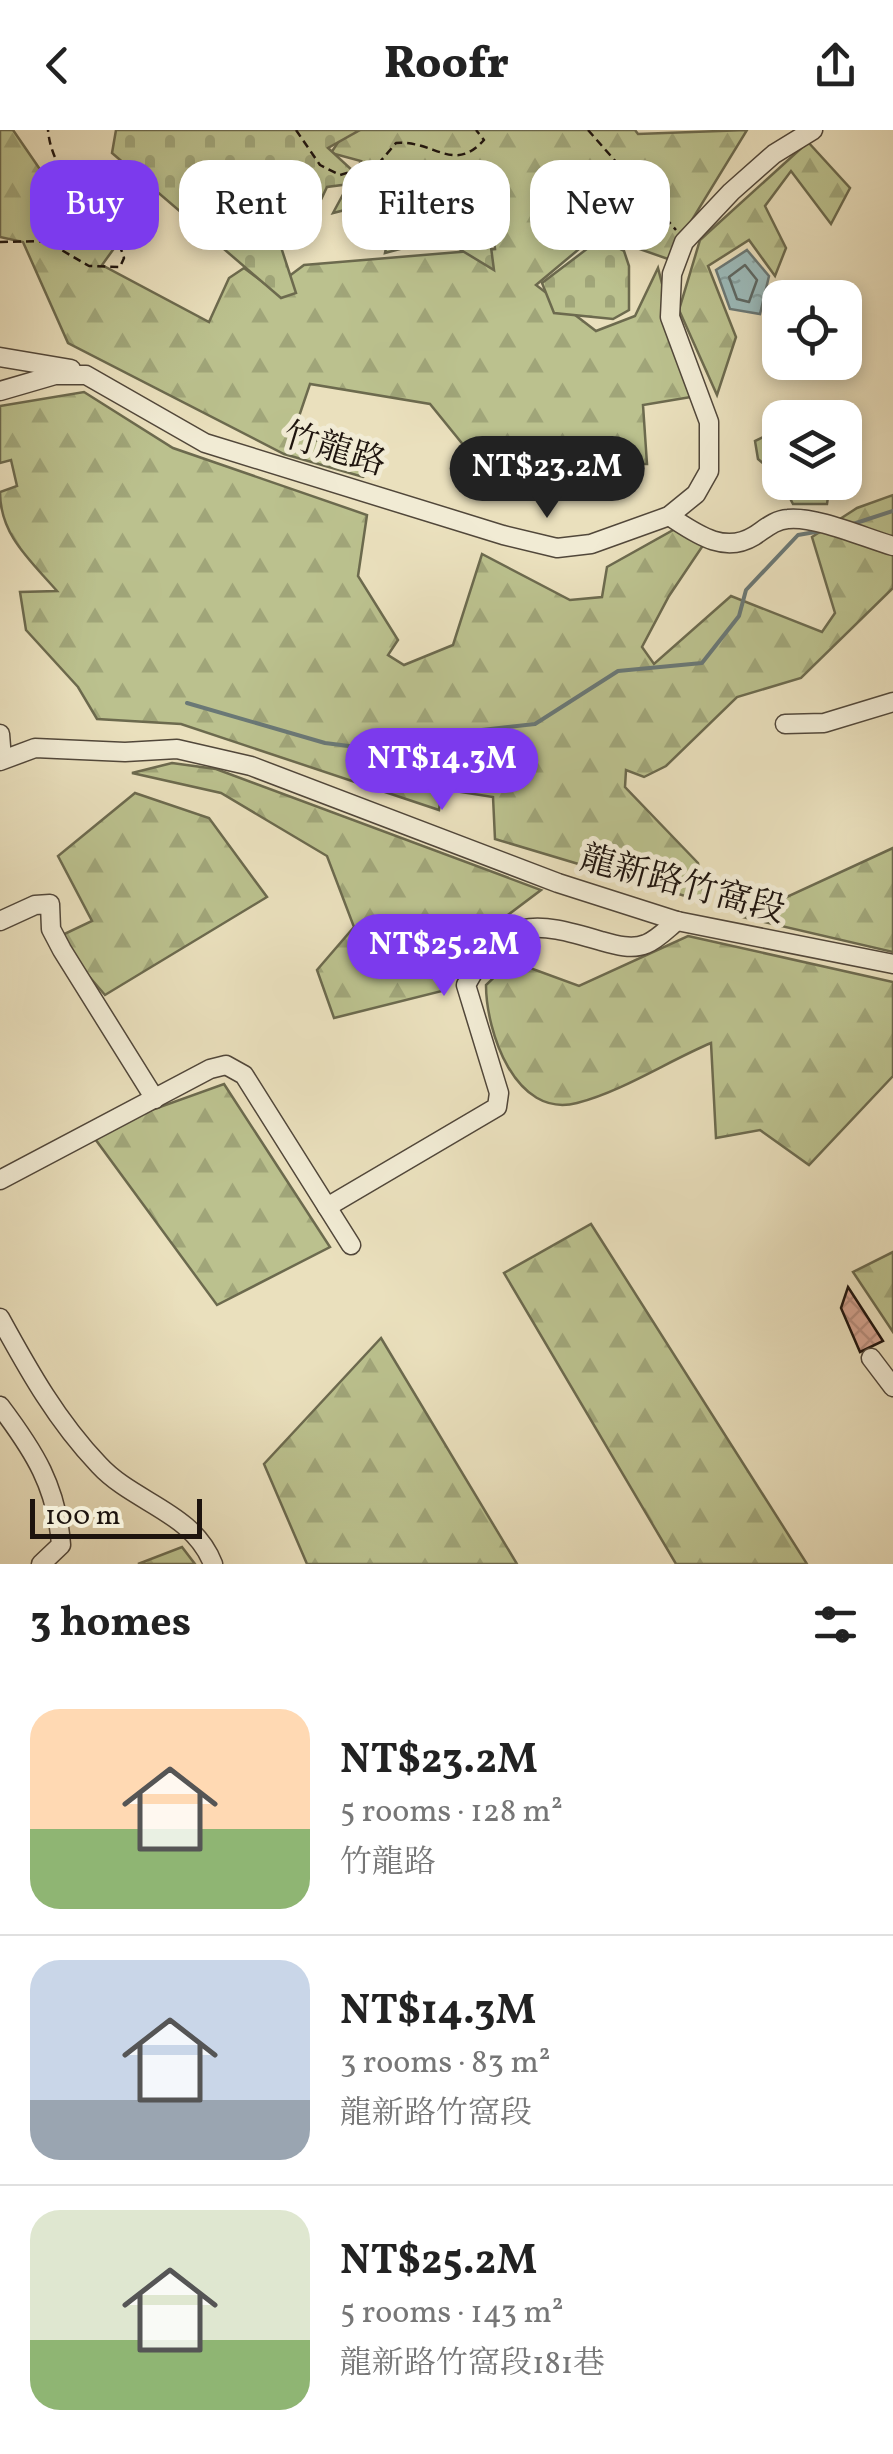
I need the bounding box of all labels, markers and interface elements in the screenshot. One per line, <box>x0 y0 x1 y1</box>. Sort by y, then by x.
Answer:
text: Roofr <box>384 34 509 97</box>
icon: back <box>30 38 85 93</box>
icon: share <box>808 38 863 93</box>
chip: Buy <box>30 160 159 250</box>
chip: Rent <box>179 160 322 250</box>
chip: Filters <box>342 160 510 250</box>
chip: New <box>530 160 670 250</box>
map controls <box>762 280 862 500</box>
button: locate <box>762 280 862 380</box>
button: layers <box>762 400 862 500</box>
street label: 竹龍路 <box>277 413 391 489</box>
pin: NT$23.2M <box>444 436 650 521</box>
text: NT$23.2M <box>472 446 622 490</box>
pin: NT$14.3M <box>339 728 545 813</box>
text: NT$14.3M <box>367 738 517 782</box>
street label: 龍新路竹窩段 <box>575 836 790 936</box>
pin: NT$25.2M <box>341 914 547 999</box>
text: NT$25.2M <box>369 924 519 968</box>
scale bar <box>30 1494 202 1538</box>
text: 100 m <box>45 1497 120 1536</box>
text: 3 homes <box>30 1595 191 1654</box>
icon: filters <box>808 1597 863 1652</box>
text: NT$23.2M <box>340 1732 538 1791</box>
icon: home <box>110 1749 230 1869</box>
text: 5 rooms · 128 m² <box>340 1791 563 1835</box>
text: 竹龍路 <box>340 1842 436 1886</box>
text: NT$14.3M <box>340 1983 536 2042</box>
icon: home <box>110 2000 230 2120</box>
text: 3 rooms · 83 m² <box>340 2042 551 2086</box>
text: 龍新路竹窩段 <box>340 2093 532 2137</box>
text: NT$25.2M <box>340 2233 537 2292</box>
icon: home <box>110 2250 230 2370</box>
text: 5 rooms · 143 m² <box>340 2292 564 2336</box>
text: 龍新路竹窩段181巷 <box>340 2343 605 2387</box>

